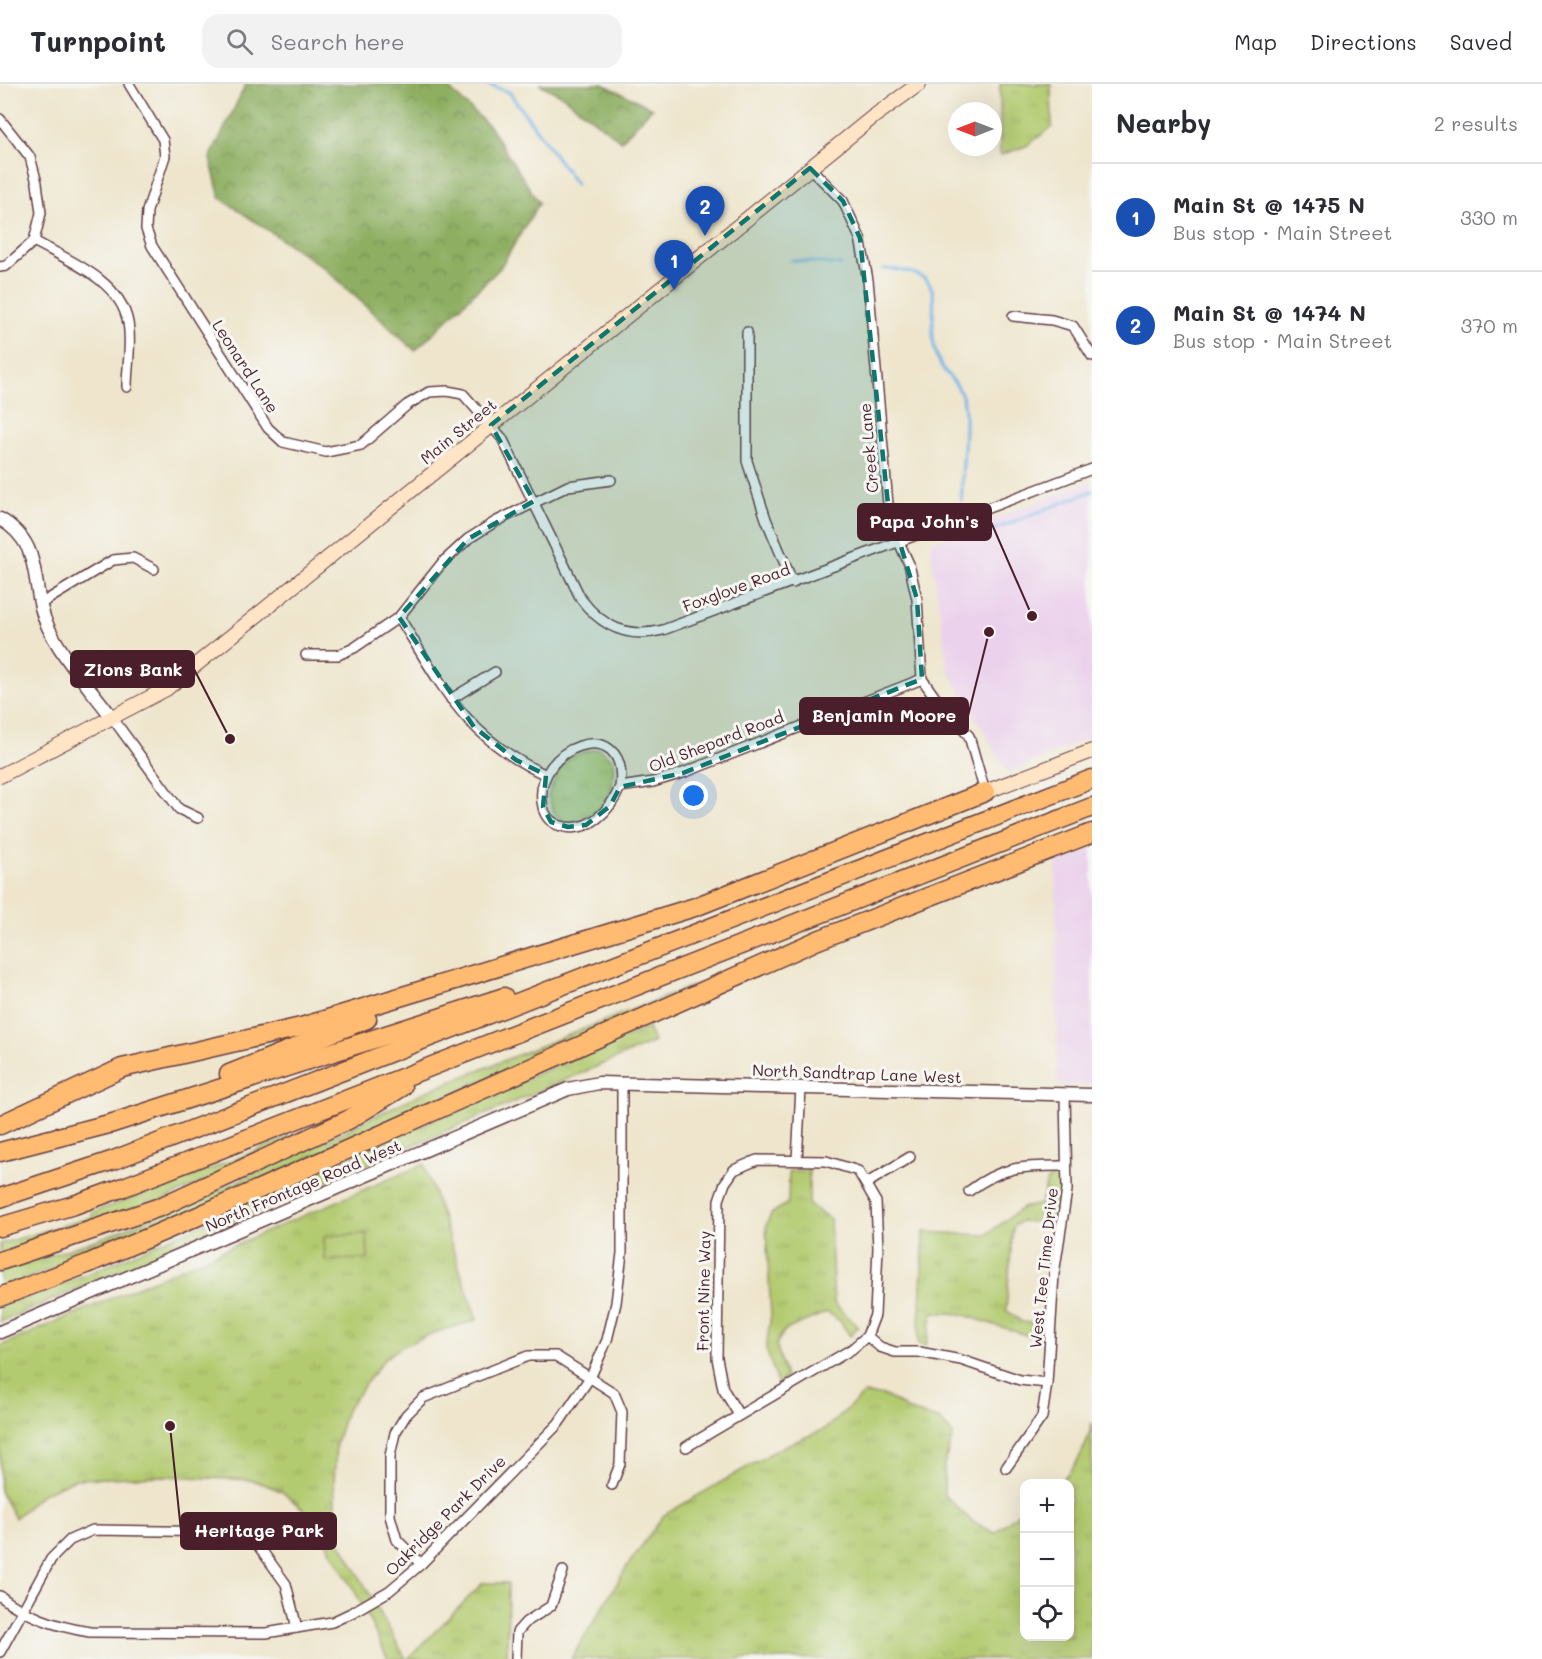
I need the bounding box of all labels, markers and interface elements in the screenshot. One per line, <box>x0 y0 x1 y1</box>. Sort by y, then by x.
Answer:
search box <box>202 14 622 68</box>
text: Turnpoint <box>30 23 166 59</box>
icon: search <box>223 25 256 58</box>
text: Search here <box>271 27 405 56</box>
text: Map <box>1234 28 1277 55</box>
text: Directions <box>1310 28 1417 55</box>
text: Saved <box>1450 28 1512 55</box>
north arrow <box>948 102 1002 156</box>
text: Nearby <box>1116 106 1211 140</box>
text: 2 results <box>1434 110 1518 136</box>
pin: 2 <box>686 186 724 236</box>
text: Main St @ 1475 N <box>1173 190 1365 219</box>
text: 1 <box>1131 204 1140 230</box>
text: 330 m <box>1460 204 1518 230</box>
text: Bus stop · Main Street <box>1173 219 1392 245</box>
pin: 1 <box>654 240 694 290</box>
text: Main St @ 1474 N <box>1173 298 1366 327</box>
text: 2 <box>1130 312 1141 338</box>
text: 370 m <box>1460 312 1518 338</box>
street label: Leonard Lane <box>208 315 284 417</box>
text: Bus stop · Main Street <box>1173 327 1392 353</box>
street label: Main Street <box>415 394 501 468</box>
street label: Creek Lane <box>854 402 882 494</box>
callout: Papa John's <box>858 504 991 540</box>
text: Papa John's <box>869 509 979 533</box>
street label: Foxglove Road <box>679 558 793 616</box>
callout: Zions Bank <box>71 651 194 687</box>
text: Zions Bank <box>84 657 182 681</box>
callout: Benjamin Moore <box>800 698 968 734</box>
text: Benjamin Moore <box>812 703 957 727</box>
street label: Old Shepard Road <box>646 706 786 776</box>
your location <box>679 781 708 810</box>
street label: North Sandtrap Lane West <box>752 1059 962 1087</box>
street label: North Frontage Road West <box>202 1134 404 1236</box>
street label: West Tee Time Drive <box>1024 1187 1062 1349</box>
street label: Front Nine Way <box>691 1231 715 1351</box>
street label: Oakridge Park Drive <box>380 1450 510 1580</box>
map controls <box>1020 1479 1074 1641</box>
button: + <box>1020 1479 1074 1533</box>
callout: Heritage Park <box>181 1513 336 1549</box>
text: Heritage Park <box>194 1518 324 1542</box>
button: − <box>1020 1533 1074 1587</box>
button: locate <box>1020 1587 1074 1641</box>

